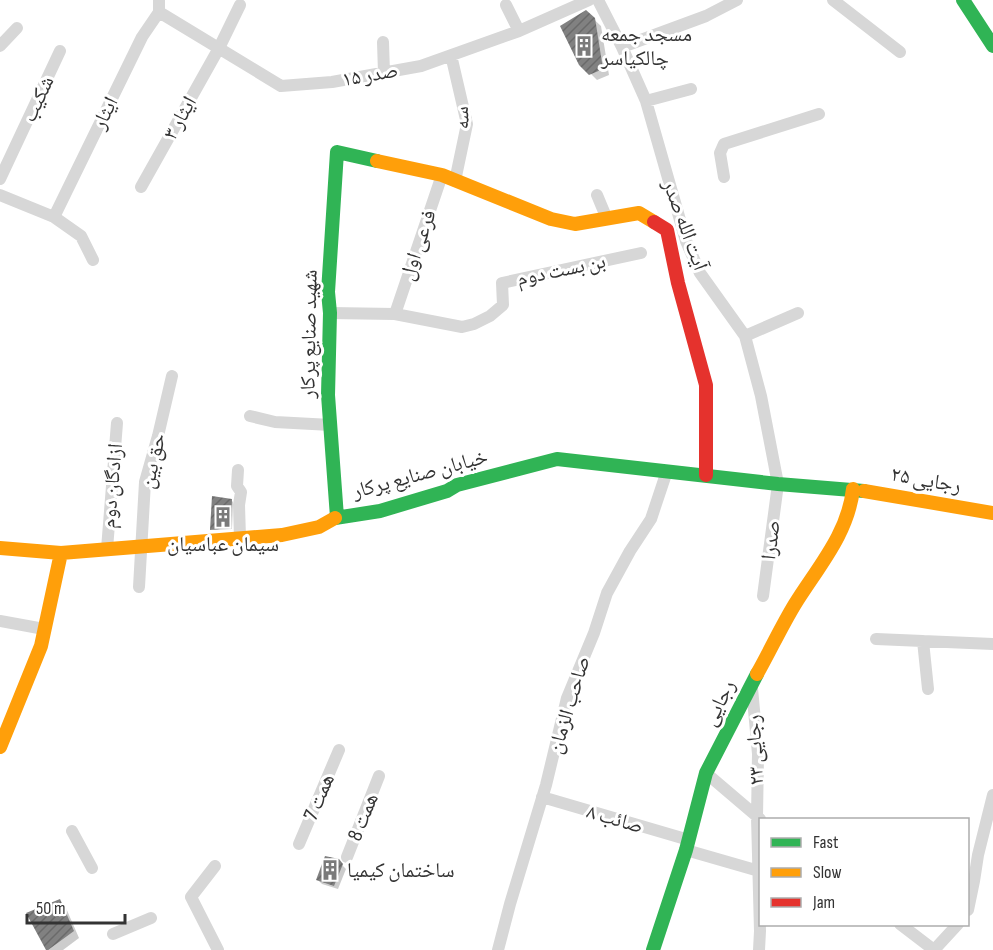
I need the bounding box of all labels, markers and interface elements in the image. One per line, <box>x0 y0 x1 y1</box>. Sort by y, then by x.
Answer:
place label: مسجد جمعه چالکیاسر <box>600 22 692 71</box>
building icon: مسجد جمعه چالکیاسر <box>572 34 596 58</box>
street label: صدر ۱۵ <box>340 58 400 92</box>
street label: شکیب <box>16 72 60 126</box>
street label: ایثار ۳ <box>158 92 202 144</box>
street label: ایثار <box>86 93 124 134</box>
street label: سه <box>449 106 475 130</box>
street label: آیت الله صدر <box>657 175 713 274</box>
street label: فرعی اول <box>394 206 442 284</box>
street label: بن بست دوم <box>514 248 608 293</box>
street label: شهید صنایع پرکار <box>295 269 323 400</box>
street label: حق بین <box>135 431 171 491</box>
street label: ازادگان دوم <box>96 442 129 530</box>
street label: خیابان صنایع پرکار <box>349 444 491 504</box>
street label: رجایی ۲۵ <box>889 462 963 498</box>
building icon: سیمان عباسیان <box>211 505 235 529</box>
street label: صدرا <box>756 519 786 561</box>
place label: سیمان عباسیان <box>167 532 279 557</box>
street label: صاحب الزمان <box>542 653 596 757</box>
street label: رجایی <box>697 676 741 730</box>
street label: رجایی ۲۳ <box>741 714 769 786</box>
street label: همت 7 <box>298 770 340 824</box>
street label: همت 8 <box>342 790 384 844</box>
street label: صائب ۸ <box>584 799 646 839</box>
legend <box>759 818 969 926</box>
text: Fast <box>813 832 839 853</box>
building icon: ساختمان کیمیا <box>318 858 342 882</box>
place label: ساختمان کیمیا <box>347 858 455 883</box>
text: Slow <box>813 862 842 883</box>
scale bar <box>27 887 124 925</box>
text: Jam <box>812 892 835 913</box>
text: 50 m <box>36 898 66 919</box>

